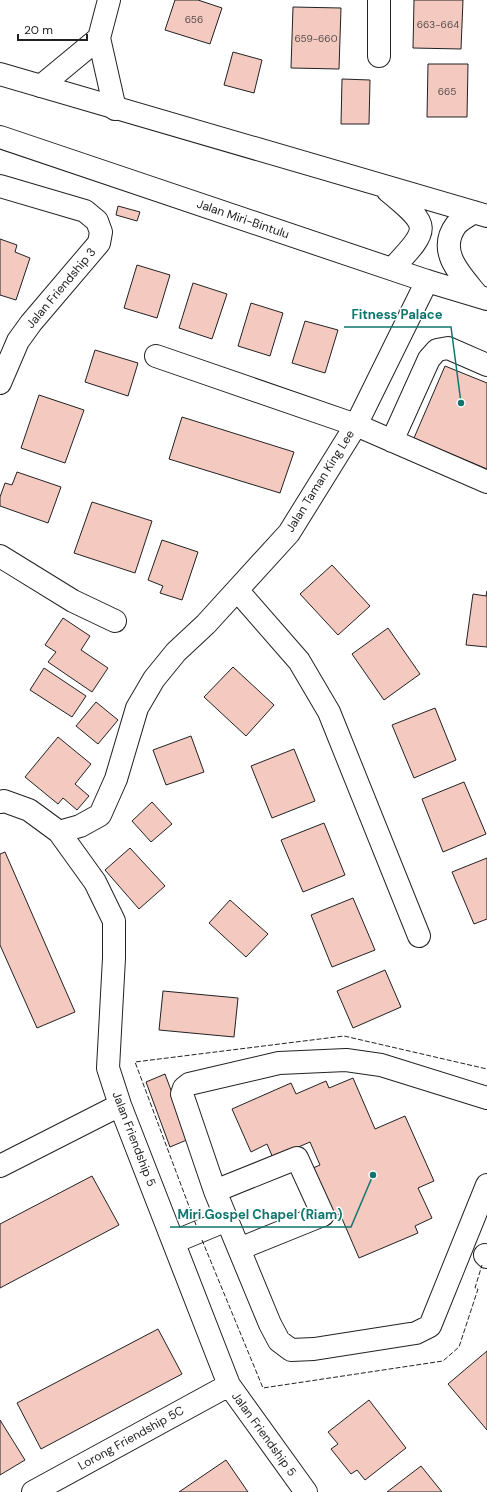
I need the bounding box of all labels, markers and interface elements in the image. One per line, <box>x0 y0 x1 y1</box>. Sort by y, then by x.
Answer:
house number: 656 <box>185 13 203 26</box>
scale bar <box>18 16 87 42</box>
house number: 663-664 <box>417 18 459 31</box>
text: 20 m <box>24 22 53 38</box>
house number: 659-660 <box>295 32 338 45</box>
house number: 665 <box>438 85 456 98</box>
street label: Jalan Miri-Bintulu <box>195 196 291 242</box>
street label: Jalan Friendship 3 <box>23 244 99 332</box>
callout: Fitness Palace <box>344 302 451 327</box>
text: Fitness Palace <box>351 306 443 323</box>
street label: Jalan Taman King Lee <box>282 427 358 535</box>
street label: Jalan Friendship 5 <box>109 1089 159 1189</box>
callout: Miri Gospel Chapel (Riam) <box>170 1202 351 1227</box>
text: Miri Gospel Chapel (Riam) <box>177 1206 343 1223</box>
street label: Jalan Friendship 5 <box>228 1389 300 1479</box>
street label: Lorong Friendship 5C <box>75 1402 187 1474</box>

